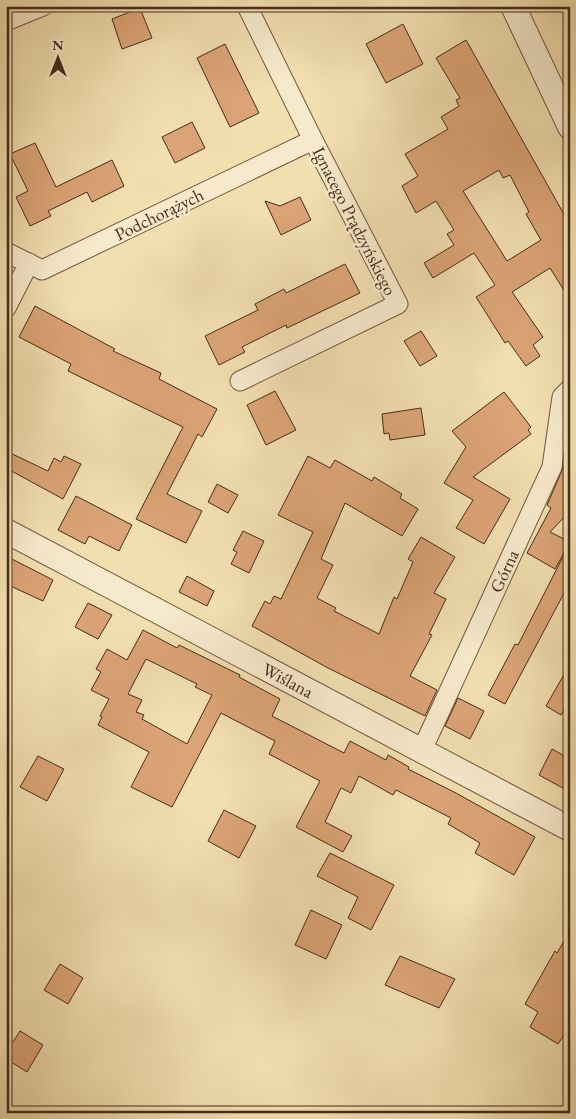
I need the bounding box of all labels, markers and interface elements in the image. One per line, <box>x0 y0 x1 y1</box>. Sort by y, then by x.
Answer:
north arrow <box>32 32 82 82</box>
text: N <box>52 36 64 54</box>
street label: Ignacego Prądzyńskiego <box>308 143 402 299</box>
street label: Podchorążych <box>111 183 207 245</box>
street label: Górna <box>484 545 524 596</box>
street label: Wiślana <box>259 657 318 703</box>

